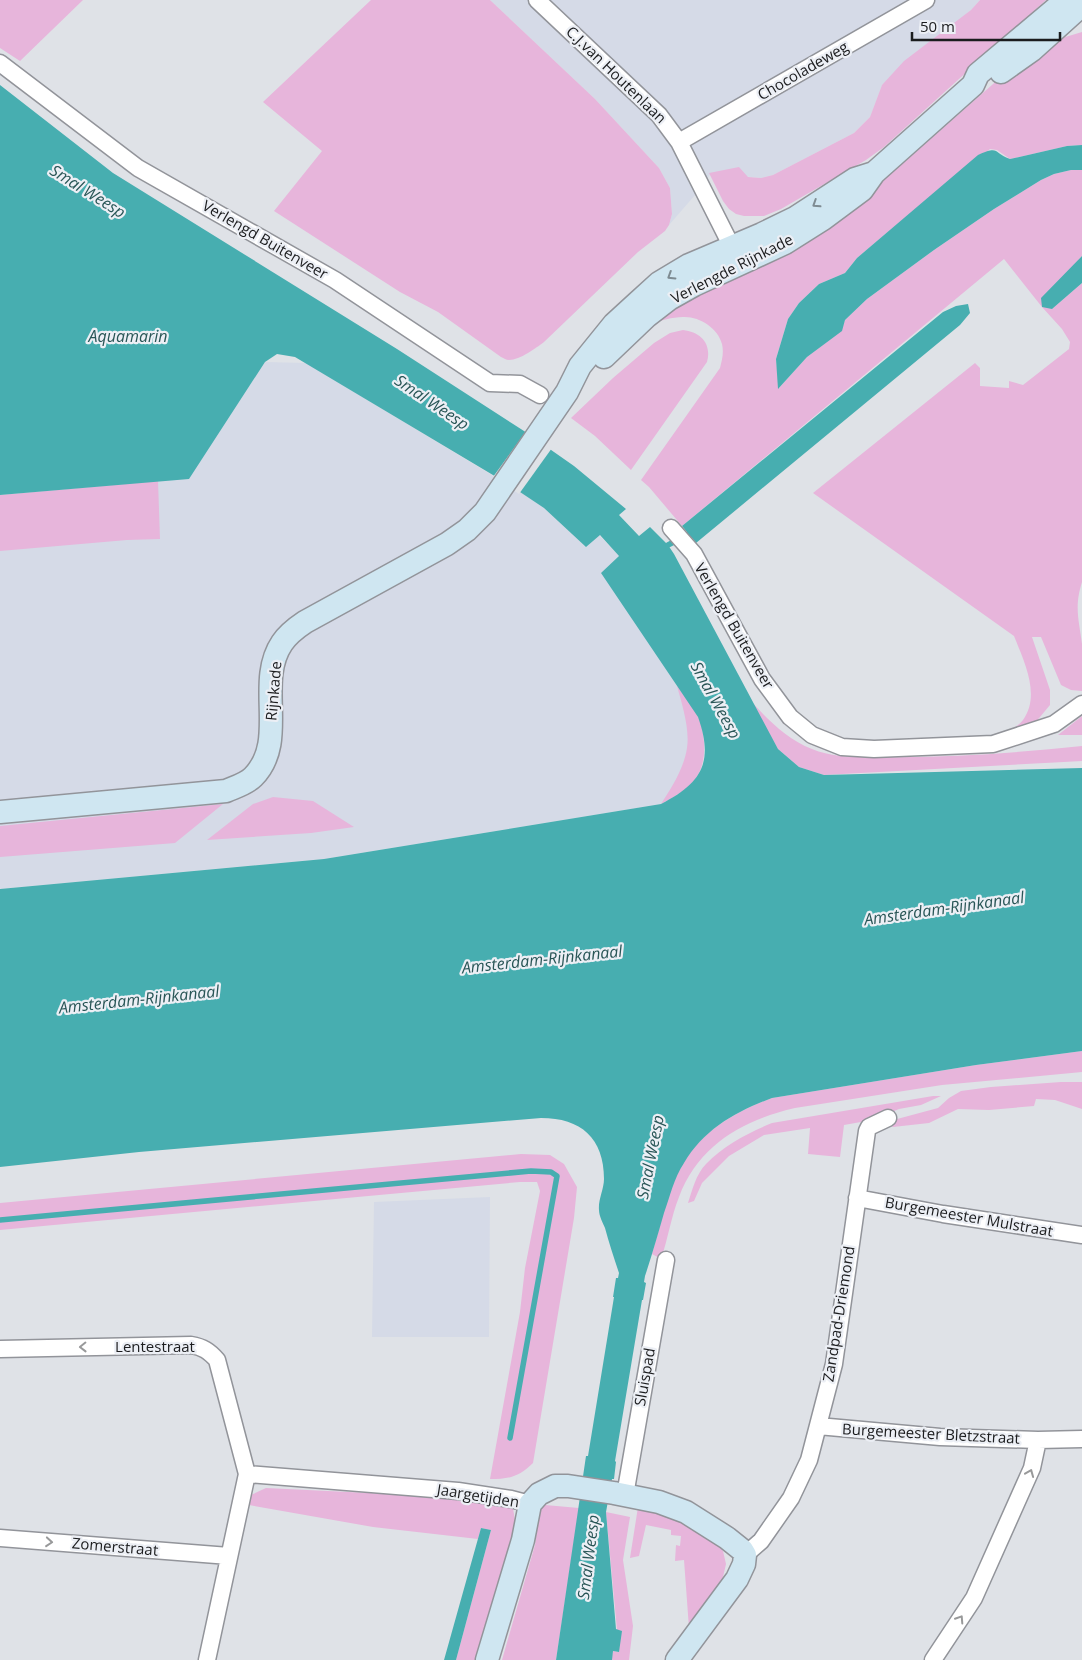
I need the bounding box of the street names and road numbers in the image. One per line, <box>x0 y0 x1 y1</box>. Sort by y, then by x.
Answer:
street label: C.J.van Houtenlaan <box>562 21 671 127</box>
street label: Chocoladeweg <box>753 36 852 104</box>
street label: Verlengd Buitenveer <box>199 195 332 283</box>
street label: Verlengde Rijnkade <box>667 229 796 308</box>
street label: Verlengd Buitenveer <box>691 559 779 692</box>
street label: Rijnkade <box>260 660 286 722</box>
street label: Burgemeester Mulstraat <box>884 1191 1055 1241</box>
street label: Zandpad-Driemond <box>817 1244 859 1383</box>
street label: Lentestraat <box>115 1336 195 1356</box>
street label: Sluispad <box>629 1346 659 1408</box>
street label: Burgemeester Bletzstraat <box>842 1418 1021 1448</box>
street label: Jaargetijden <box>434 1478 521 1511</box>
street label: Zomerstraat <box>71 1532 159 1560</box>

